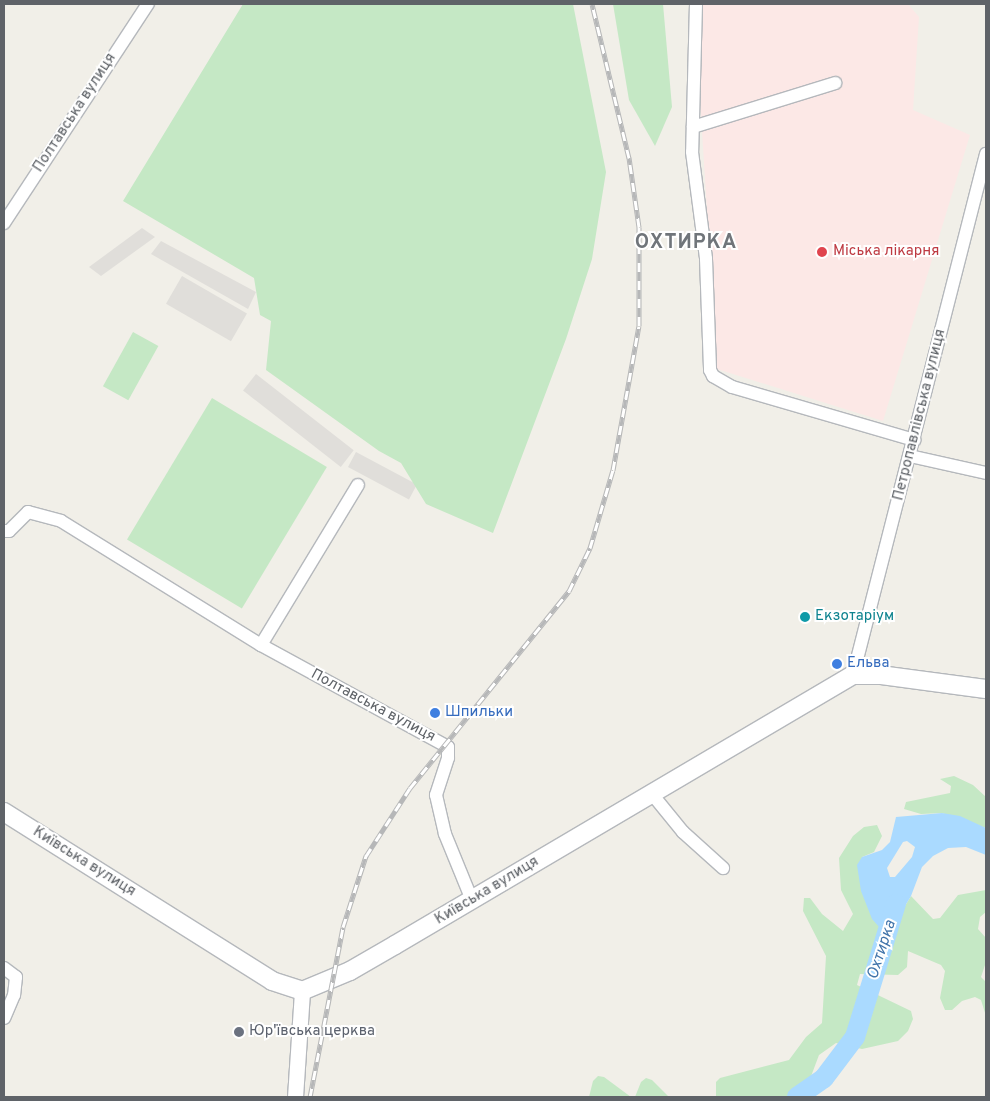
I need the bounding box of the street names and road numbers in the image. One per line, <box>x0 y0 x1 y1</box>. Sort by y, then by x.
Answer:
street label: Полтавська вулиця <box>30 50 120 176</box>
street label: Петропавлівська вулиця <box>890 327 950 503</box>
street label: Полтавська вулиця <box>308 666 438 746</box>
street label: Київська вулиця <box>29 823 139 901</box>
street label: Київська вулиця <box>432 853 542 929</box>

